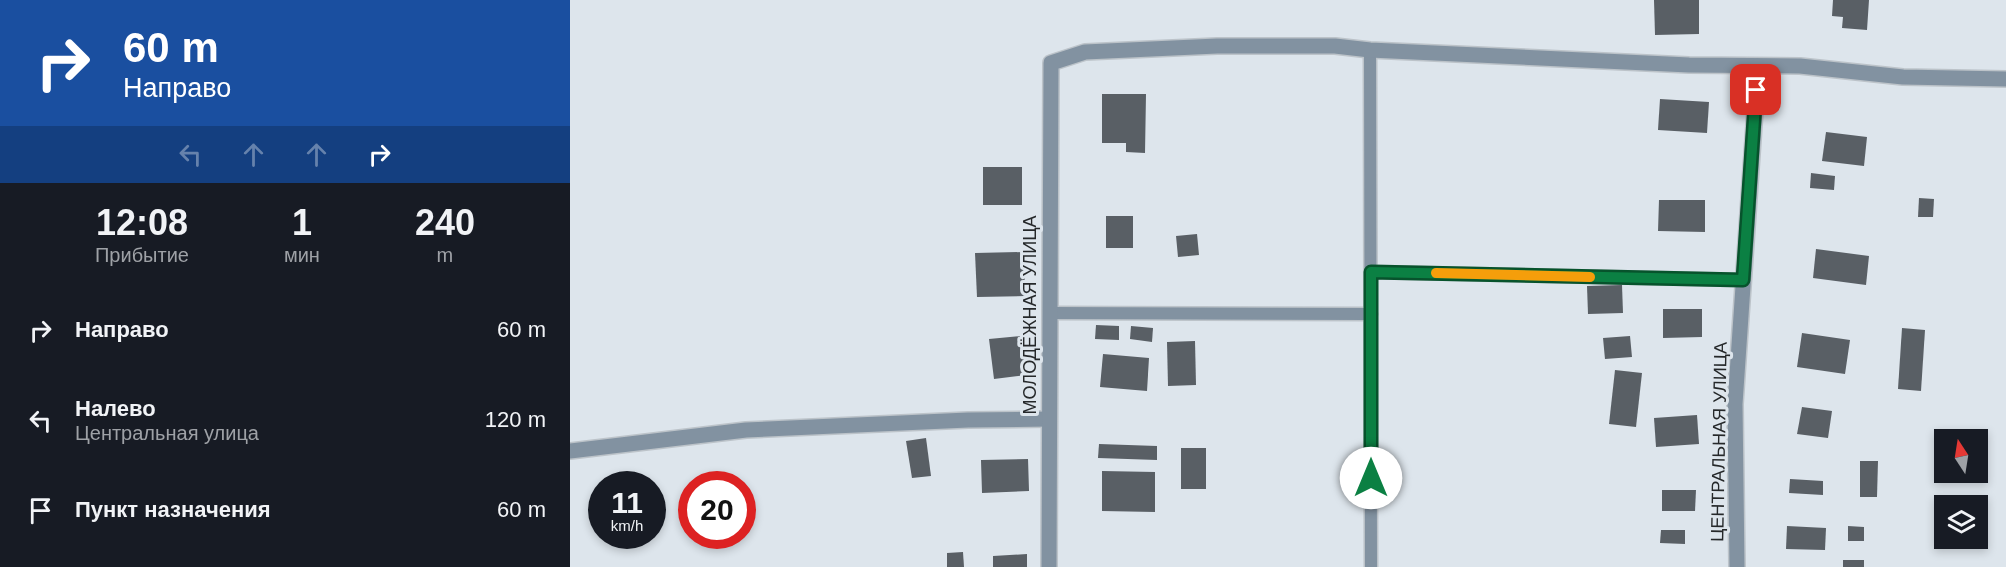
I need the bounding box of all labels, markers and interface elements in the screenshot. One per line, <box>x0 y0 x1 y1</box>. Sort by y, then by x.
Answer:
icon: right <box>24 24 102 102</box>
text: 60 m <box>123 24 219 71</box>
pin <box>1730 64 1781 115</box>
text: Направо <box>123 73 231 103</box>
icon: arrive <box>1739 73 1772 106</box>
icon: left <box>174 138 207 171</box>
icon: ahead <box>237 138 270 171</box>
icon: ahead <box>300 138 333 171</box>
icon: right <box>363 138 396 171</box>
text: 12:08 <box>96 202 188 243</box>
text: 1 <box>292 202 312 243</box>
text: 240 <box>415 202 475 243</box>
street label: МОЛОДЁЖНАЯ УЛИЦА <box>1020 216 1040 414</box>
text: Прибытие <box>95 244 189 266</box>
text: мин <box>284 244 320 266</box>
text: m <box>437 244 453 266</box>
icon: right <box>24 314 57 347</box>
text: Направо <box>75 317 169 342</box>
text: 60 m <box>497 317 546 342</box>
street label: ЦЕНТРАЛЬНАЯ УЛИЦА <box>1707 342 1731 542</box>
text: Налево <box>75 396 156 421</box>
icon: left <box>24 404 57 437</box>
text: 120 m <box>485 407 546 432</box>
text: Центральная улица <box>75 422 259 444</box>
north arrow <box>1934 429 1988 483</box>
map controls <box>1934 429 1988 549</box>
position arrow <box>1339 446 1403 510</box>
speed limit sign: 20 <box>678 471 756 549</box>
text: 11 <box>611 486 643 519</box>
icon: arrive <box>24 494 57 527</box>
button: layers <box>1934 495 1988 549</box>
text: Пункт назначения <box>75 497 271 522</box>
text: 60 m <box>497 497 546 522</box>
text: km/h <box>611 517 643 534</box>

